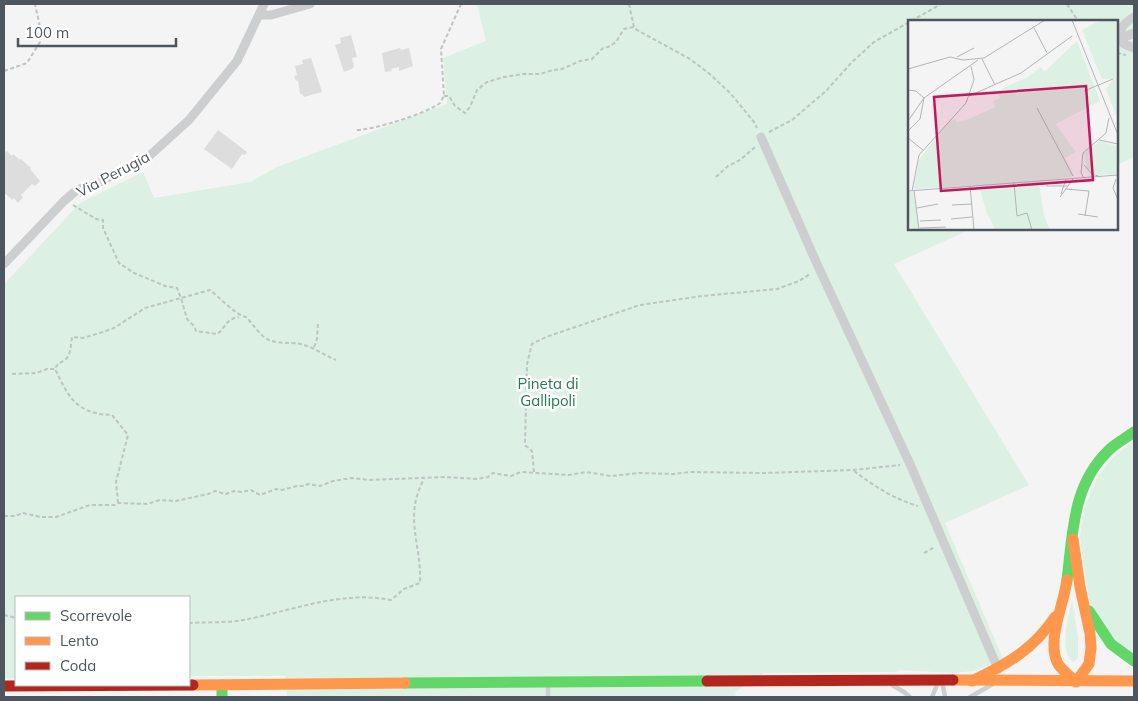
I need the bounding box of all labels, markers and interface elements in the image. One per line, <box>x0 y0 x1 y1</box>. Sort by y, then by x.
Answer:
scale bar <box>18 15 175 47</box>
inset map <box>908 20 1118 230</box>
text: 100 m <box>25 23 69 42</box>
street label: Via Perugia <box>73 147 153 201</box>
park label: Pineta di Gallipoli <box>517 374 579 410</box>
legend <box>15 596 190 686</box>
text: Scorrevole <box>60 606 132 625</box>
text: Lento <box>60 631 99 650</box>
text: Coda <box>60 656 96 675</box>

